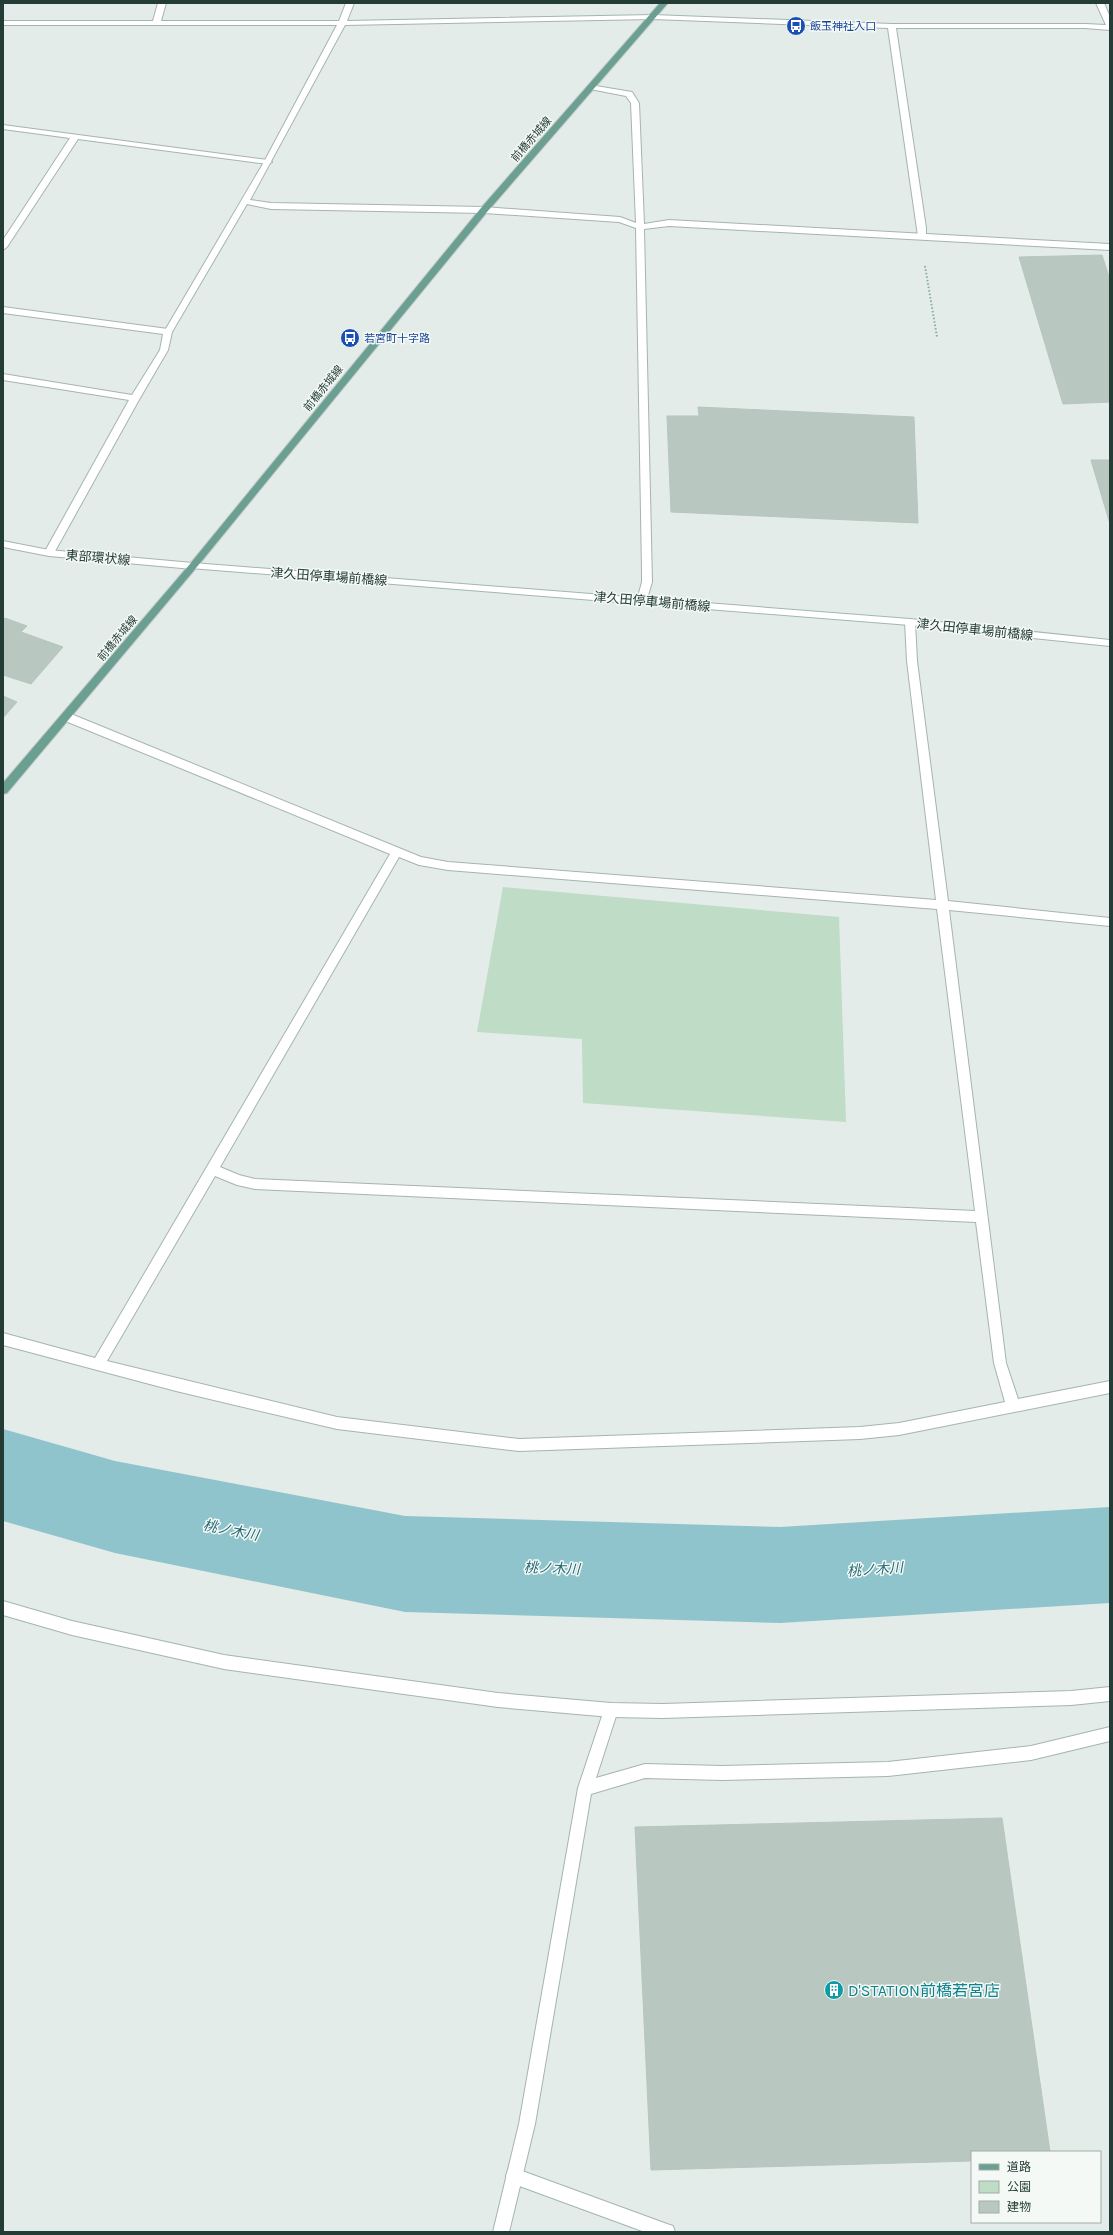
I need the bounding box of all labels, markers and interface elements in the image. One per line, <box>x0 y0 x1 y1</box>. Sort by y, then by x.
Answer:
bus stop icon: 飯玉神社入口 <box>785 15 807 37</box>
place label: 飯玉神社入口 <box>810 20 876 33</box>
street label: 前橋赤城線 <box>508 114 554 164</box>
bus stop icon: 若宮町十字路 <box>339 327 361 349</box>
place label: 若宮町十字路 <box>364 332 430 345</box>
street label: 前橋赤城線 <box>301 363 346 414</box>
street label: 東部環状線 <box>65 547 131 568</box>
street label: 津久田停車場前橋線 <box>270 565 388 588</box>
street label: 津久田停車場前橋線 <box>593 589 711 614</box>
street label: 前橋赤城線 <box>95 613 140 664</box>
street label: 津久田停車場前橋線 <box>916 616 1034 643</box>
water label: 桃ノ木川 <box>202 1517 262 1545</box>
water label: 桃ノ木川 <box>524 1559 582 1578</box>
water label: 桃ノ木川 <box>847 1559 906 1580</box>
building icon: D'STATION前橋若宮店 <box>823 1979 845 2001</box>
place label: D'STATION前橋若宮店 <box>848 1981 1000 2000</box>
legend <box>971 2151 1101 2223</box>
text: 道路 <box>1007 2160 1031 2174</box>
text: 公園 <box>1007 2180 1031 2194</box>
text: 建物 <box>1007 2200 1031 2214</box>

